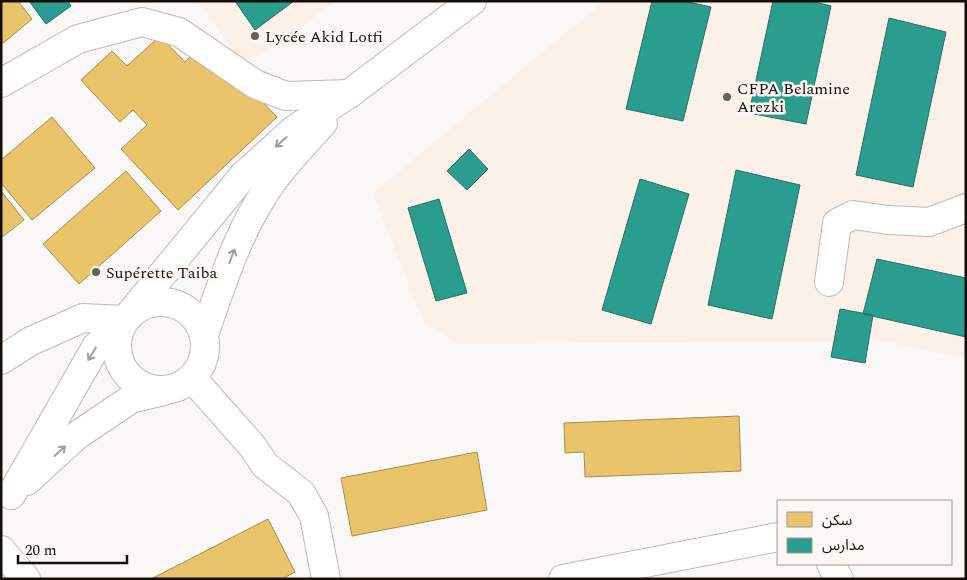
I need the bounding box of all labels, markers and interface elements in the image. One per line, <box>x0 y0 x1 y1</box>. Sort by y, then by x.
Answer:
place label: Lycée Akid Lotfi <box>265 25 383 49</box>
marker: Lycée Akid Lotfi <box>249 30 261 42</box>
place label: CFPA Belamine Arezki <box>737 77 850 119</box>
marker: CFPA Belamine Arezki <box>721 91 733 103</box>
one-way arrow <box>274 136 287 148</box>
one-way arrow <box>228 249 237 264</box>
place label: Supérette Taiba <box>106 261 218 285</box>
marker: Supérette Taiba <box>90 266 102 278</box>
one-way arrow <box>86 347 96 361</box>
one-way arrow <box>54 445 67 457</box>
legend <box>777 500 952 565</box>
text: سكن <box>822 509 853 532</box>
scale bar <box>18 532 126 564</box>
text: مدارس <box>822 534 865 557</box>
text: 20 m <box>25 539 57 562</box>

